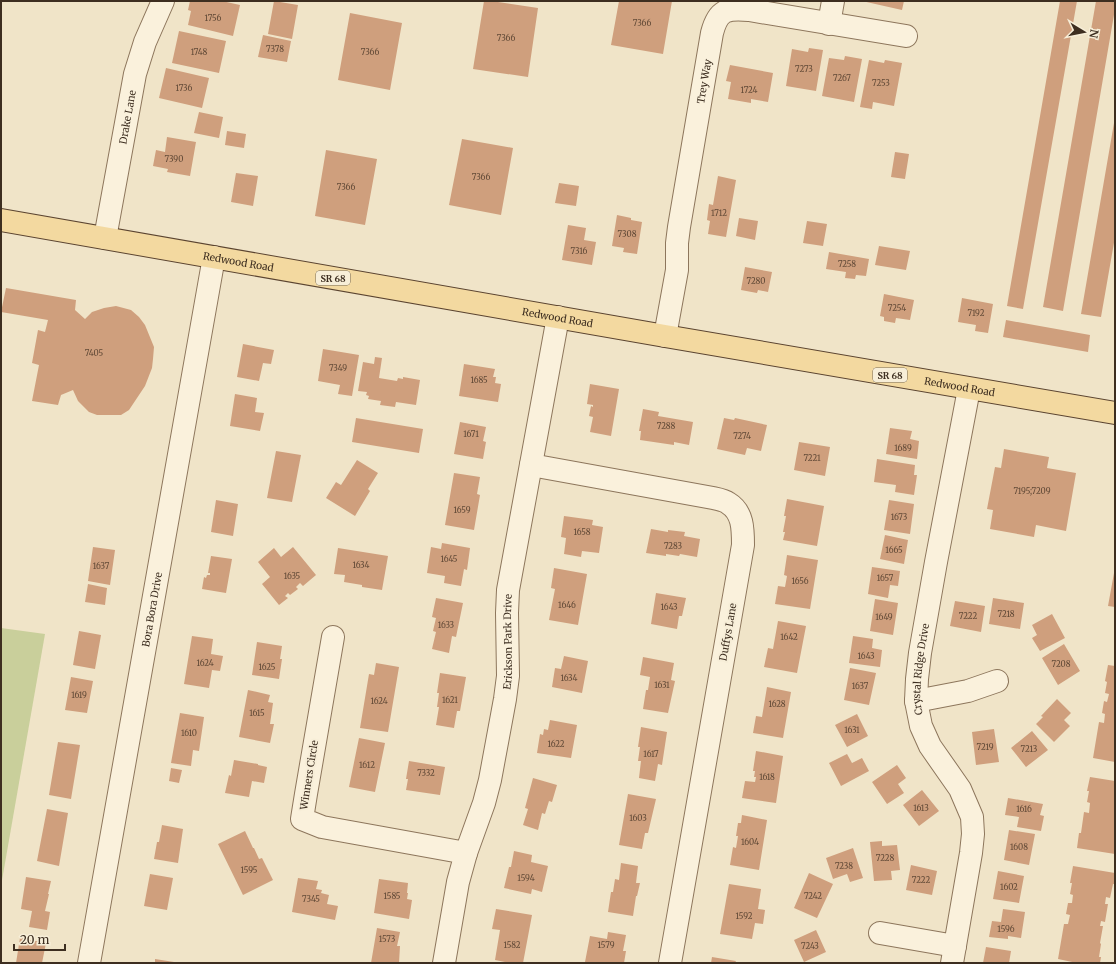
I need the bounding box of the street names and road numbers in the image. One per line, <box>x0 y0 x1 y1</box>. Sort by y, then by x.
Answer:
street label: Trey Way <box>694 58 714 105</box>
street label: Drake Lane <box>116 89 138 145</box>
street label: Redwood Road <box>202 249 275 274</box>
road number: SR 68 <box>316 271 350 285</box>
street label: Redwood Road <box>521 305 594 330</box>
road number: SR 68 <box>873 368 907 382</box>
street label: Redwood Road <box>923 374 996 399</box>
street label: Bora Bora Drive <box>139 571 165 648</box>
street label: Erickson Park Drive <box>500 594 514 690</box>
street label: Duffys Lane <box>717 602 739 662</box>
street label: Crystal Ridge Drive <box>909 622 932 716</box>
street label: Winners Circle <box>297 739 321 812</box>

